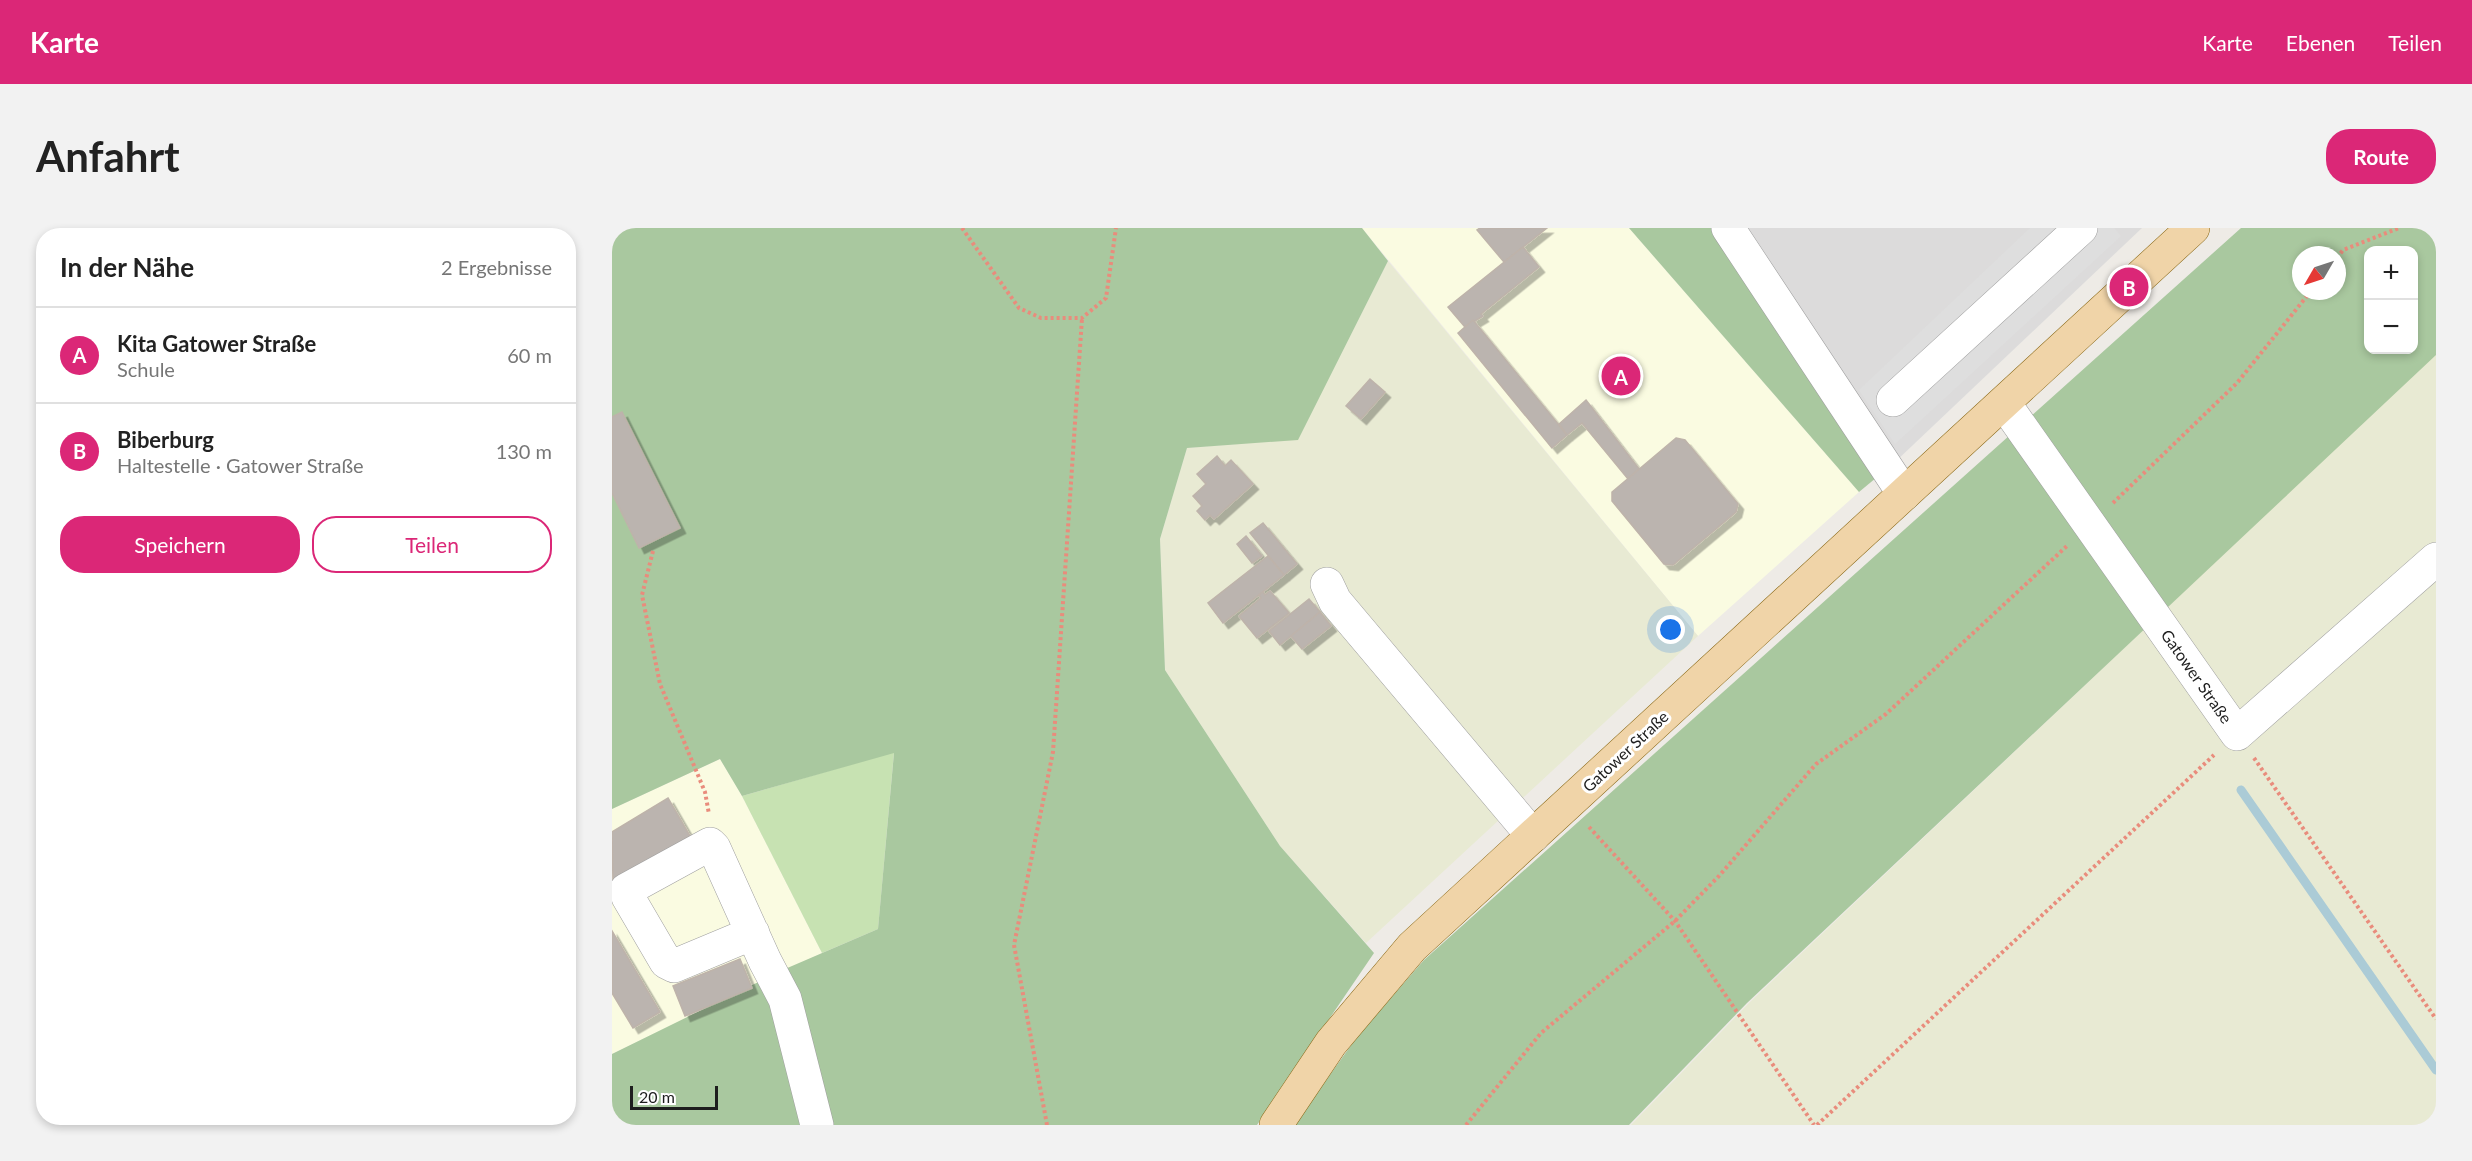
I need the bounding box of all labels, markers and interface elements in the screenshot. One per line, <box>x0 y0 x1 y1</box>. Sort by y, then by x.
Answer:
text: Karte <box>30 25 99 59</box>
text: Karte <box>2202 30 2253 55</box>
text: Ebenen <box>2286 30 2355 55</box>
text: Teilen <box>2388 30 2442 55</box>
button: Route <box>2326 129 2436 184</box>
text: Anfahrt <box>36 131 180 181</box>
north arrow <box>2292 246 2346 300</box>
map controls <box>2364 246 2418 354</box>
button: + <box>2364 246 2418 300</box>
text: In der Nähe <box>60 251 194 283</box>
text: 2 Ergebnisse <box>441 255 552 279</box>
pin: B <box>2110 264 2149 310</box>
button: − <box>2364 300 2418 354</box>
text: Kita Gatower Straße <box>117 330 316 357</box>
text: A <box>73 343 86 367</box>
text: 60 m <box>507 343 552 367</box>
pin: A <box>1602 354 1640 398</box>
text: Schule <box>117 357 175 381</box>
text: Biberburg <box>117 426 214 453</box>
text: B <box>73 439 86 463</box>
text: 130 m <box>496 439 552 463</box>
text: Haltestelle · Gatower Straße <box>117 453 364 477</box>
button: Speichern <box>60 516 300 573</box>
button: Teilen <box>312 516 552 573</box>
your location <box>1656 615 1685 644</box>
street label: Gatower Straße <box>2158 625 2236 727</box>
street label: Gatower Straße <box>1578 707 1672 795</box>
scale bar <box>630 1083 718 1110</box>
text: 20 m <box>639 1087 675 1106</box>

